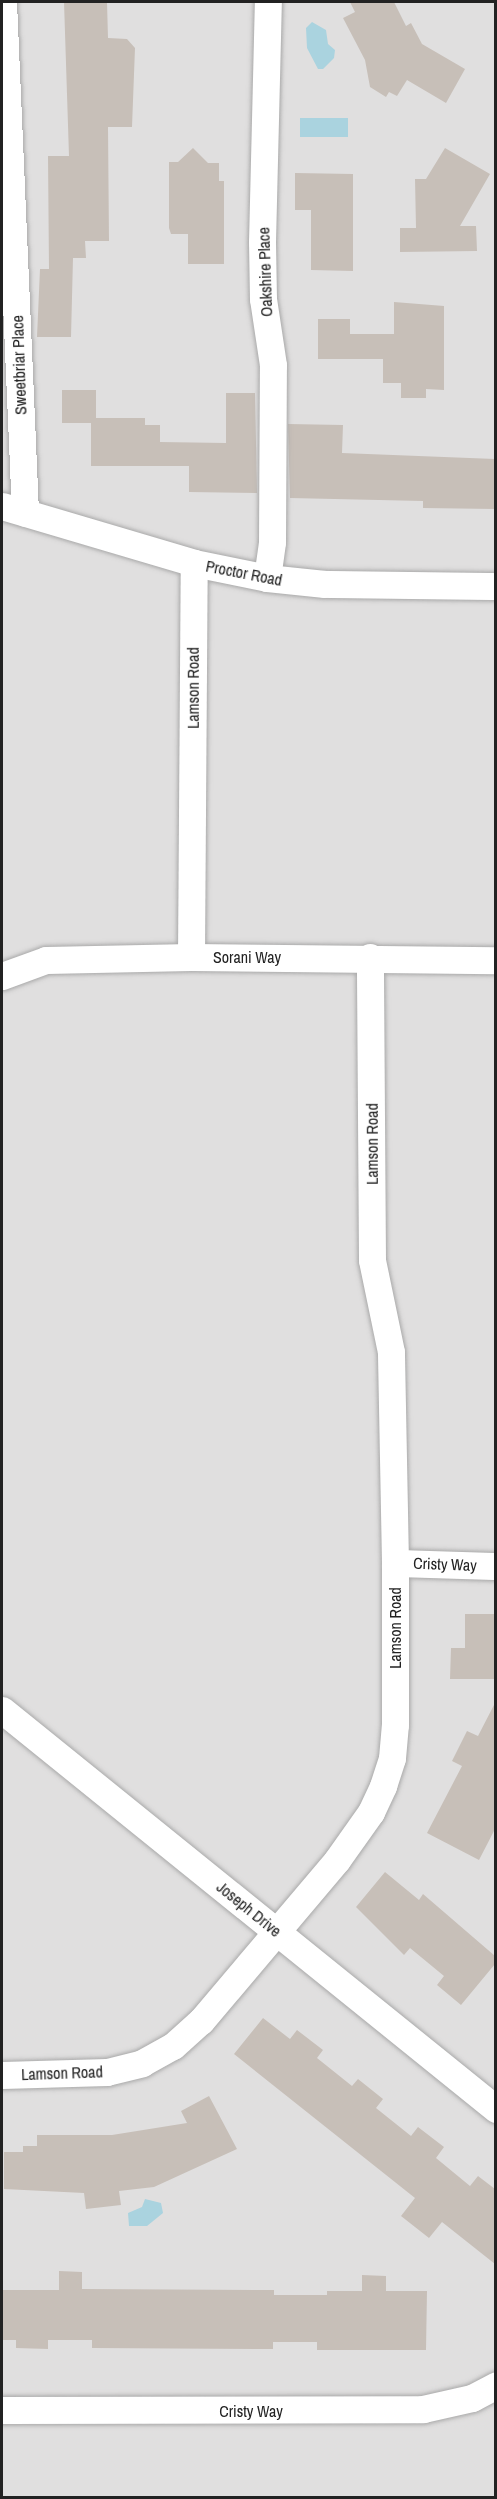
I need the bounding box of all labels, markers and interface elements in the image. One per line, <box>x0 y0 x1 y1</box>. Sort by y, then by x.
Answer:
street label: Oakshire Place <box>254 227 276 317</box>
street label: Sweetbriar Place <box>8 315 30 415</box>
street label: Proctor Road <box>204 556 284 590</box>
street label: Lamson Road <box>183 647 203 729</box>
street label: Sorani Way <box>213 947 281 967</box>
street label: Lamson Road <box>362 1103 382 1185</box>
street label: Cristy Way <box>413 1553 477 1575</box>
street label: Lamson Road <box>385 1587 405 1669</box>
street label: Joseph Drive <box>213 1877 285 1941</box>
street label: Lamson Road <box>21 2062 103 2084</box>
street label: Cristy Way <box>219 2401 283 2421</box>

